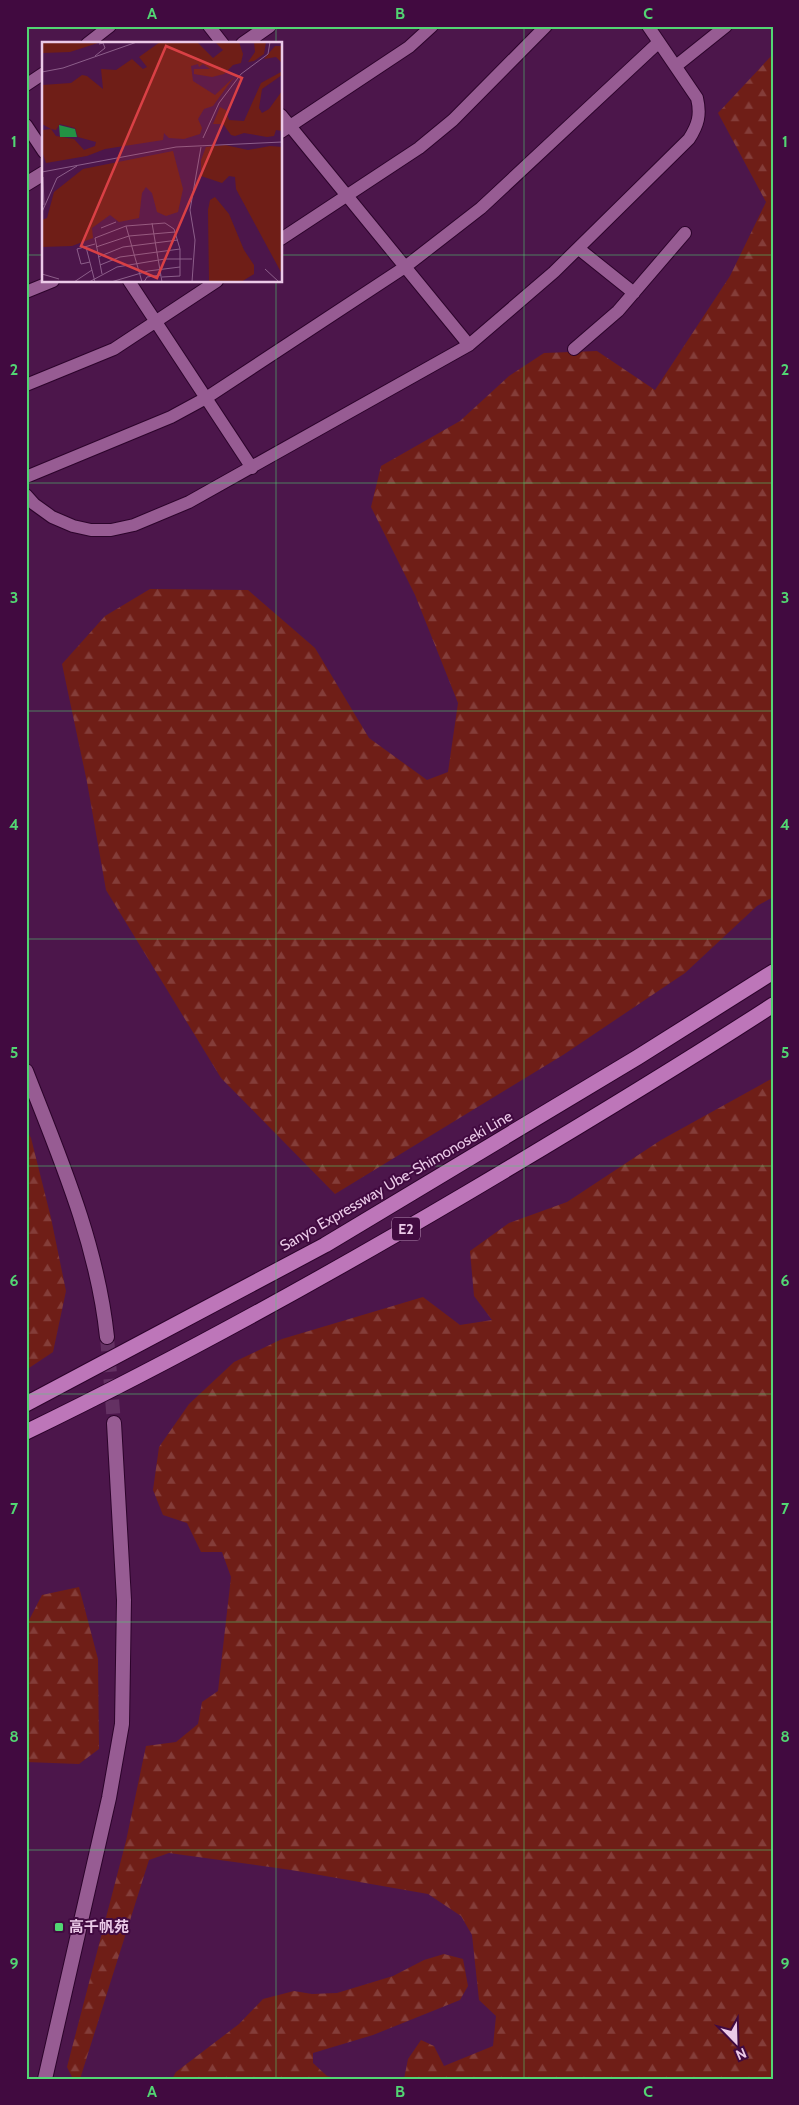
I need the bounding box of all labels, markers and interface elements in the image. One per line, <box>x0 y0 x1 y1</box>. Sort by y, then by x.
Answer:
text: A <box>147 4 157 23</box>
text: B <box>395 4 405 23</box>
text: C <box>643 4 653 23</box>
inset map <box>42 42 282 282</box>
text: 1 <box>11 132 17 151</box>
text: 1 <box>782 132 788 151</box>
text: 2 <box>10 360 18 379</box>
text: 2 <box>781 360 789 379</box>
text: 3 <box>10 588 18 607</box>
text: 3 <box>781 588 789 607</box>
text: 4 <box>9 815 19 834</box>
text: 4 <box>780 815 790 834</box>
text: 5 <box>10 1043 18 1062</box>
text: 5 <box>781 1043 789 1062</box>
street label: Sanyo Expressway Ube-Shimonoseki Line <box>277 1107 516 1255</box>
road number: E2 <box>392 1218 420 1240</box>
text: 6 <box>10 1271 19 1290</box>
text: 6 <box>781 1271 790 1290</box>
text: 7 <box>10 1499 19 1518</box>
text: 7 <box>781 1499 790 1518</box>
text: 8 <box>9 1727 19 1746</box>
text: 8 <box>780 1727 790 1746</box>
place label: 高千帆苑 <box>69 1918 129 1936</box>
marker: 高千帆苑 <box>53 1921 65 1933</box>
text: 9 <box>10 1954 19 1973</box>
text: 9 <box>781 1954 790 1973</box>
north arrow <box>712 2018 762 2068</box>
text: N <box>733 2044 749 2064</box>
text: A <box>147 2082 157 2101</box>
text: B <box>395 2082 405 2101</box>
text: C <box>643 2082 653 2101</box>

